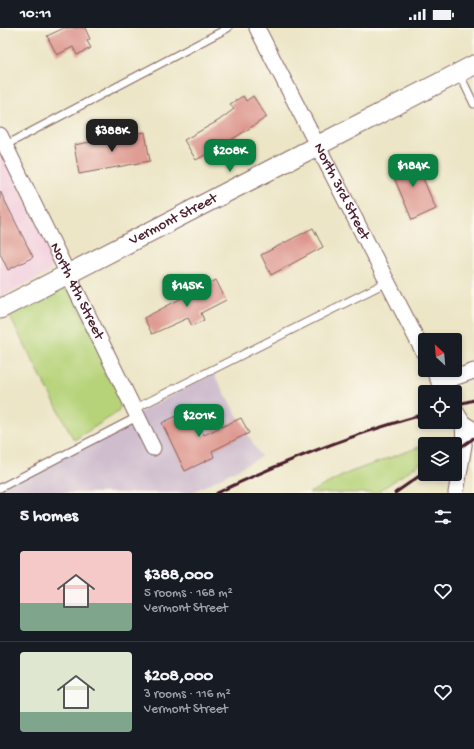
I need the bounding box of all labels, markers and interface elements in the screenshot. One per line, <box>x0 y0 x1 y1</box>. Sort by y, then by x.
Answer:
text: 10:11 <box>20 5 51 23</box>
pin: $388K <box>84 119 140 153</box>
text: $388K <box>95 124 129 139</box>
pin: $208K <box>202 139 258 173</box>
street label: North 3rd Street <box>309 140 374 245</box>
text: $208K <box>213 144 247 159</box>
pin: $184K <box>385 154 441 188</box>
text: $184K <box>397 159 429 174</box>
street label: Vermont Street <box>125 189 222 250</box>
street label: North 4th Street <box>45 240 108 344</box>
pin: $145K <box>159 274 215 308</box>
text: $145K <box>171 279 203 294</box>
north arrow <box>418 333 462 377</box>
map controls <box>418 333 462 481</box>
button: locate <box>418 385 462 429</box>
pin: $201K <box>171 404 227 438</box>
text: $201K <box>183 409 215 424</box>
button: layers <box>418 437 462 481</box>
icon: filters <box>432 506 454 528</box>
text: 5 homes <box>20 507 78 527</box>
text: $388,000 <box>144 566 213 586</box>
icon: home <box>52 567 100 615</box>
icon: heart <box>432 580 454 602</box>
text: 5 rooms · 168 m² <box>144 586 233 601</box>
text: Vermont Street <box>144 601 228 616</box>
text: $208,000 <box>144 667 213 687</box>
icon: home <box>52 668 100 716</box>
icon: heart <box>432 681 454 703</box>
text: 3 rooms · 116 m² <box>144 687 231 702</box>
text: Vermont Street <box>144 702 228 717</box>

